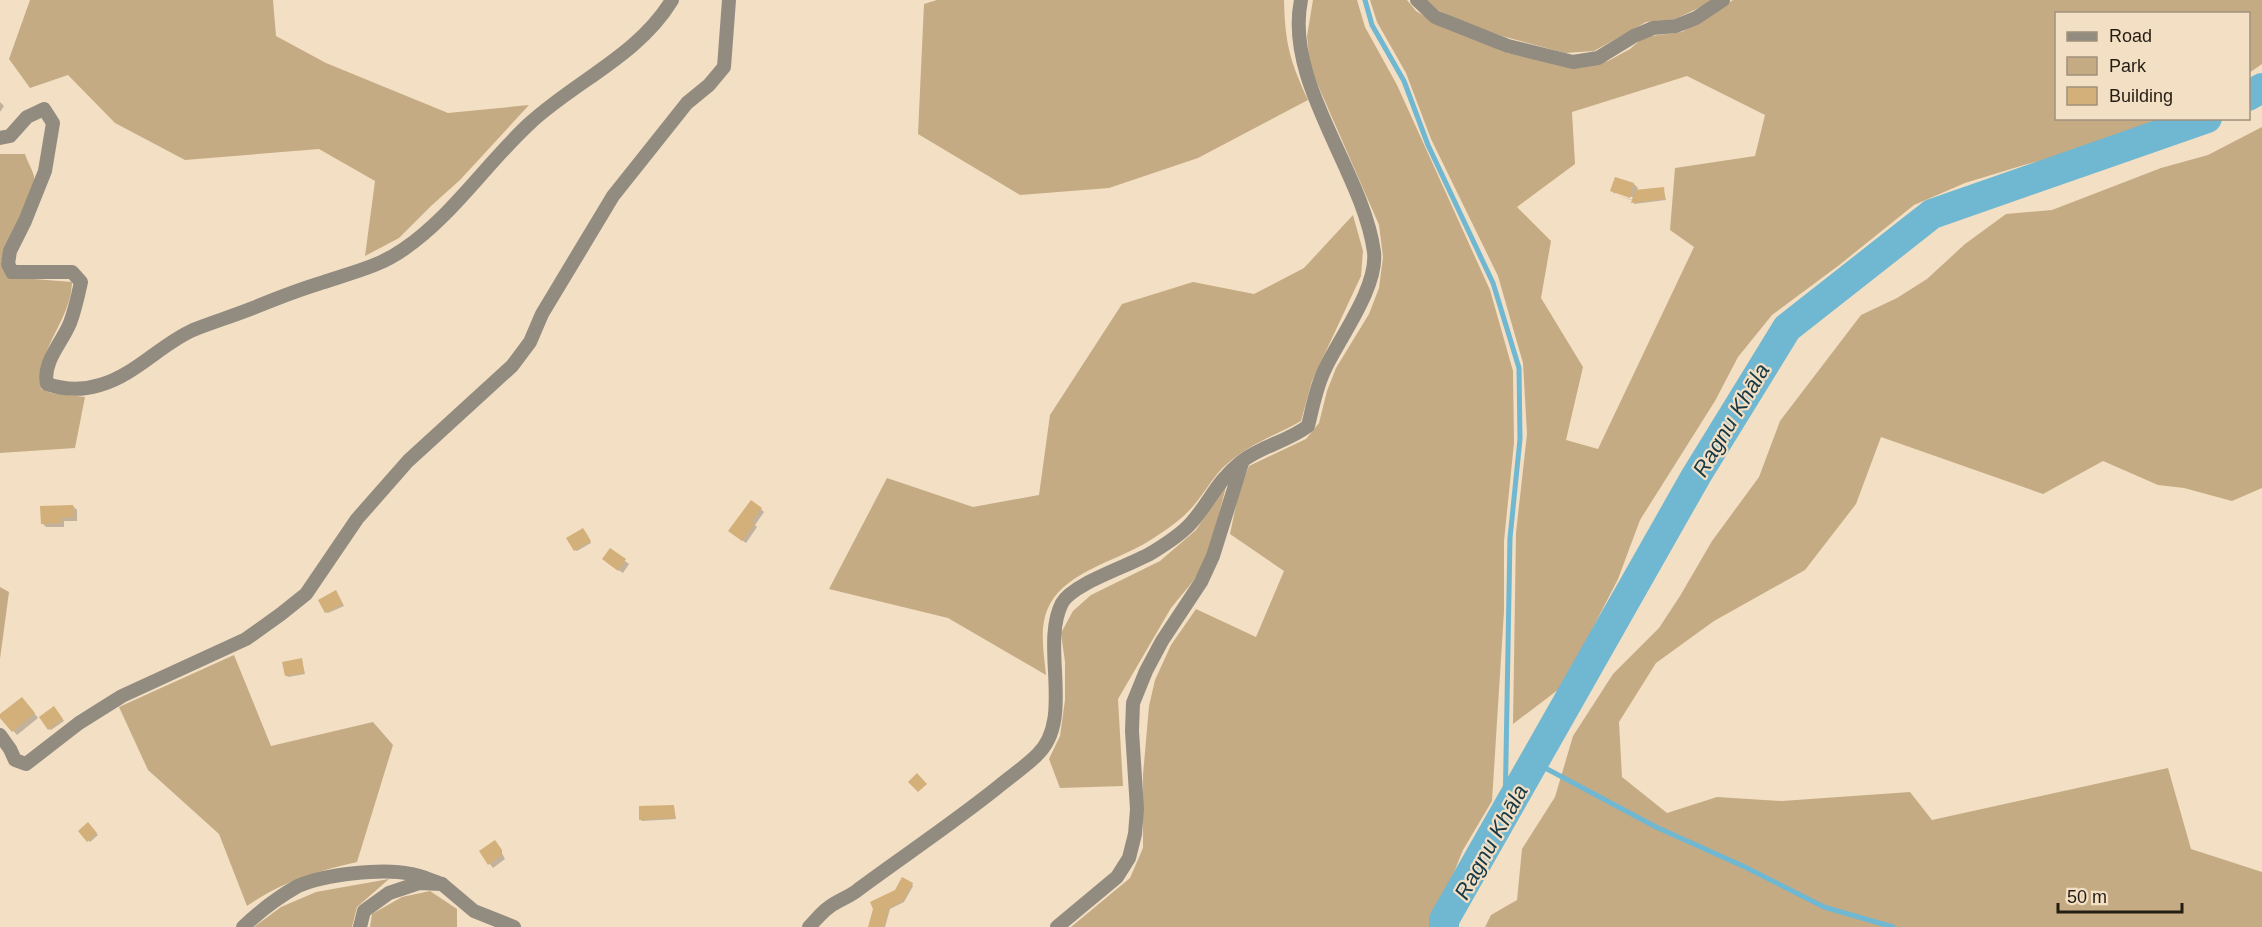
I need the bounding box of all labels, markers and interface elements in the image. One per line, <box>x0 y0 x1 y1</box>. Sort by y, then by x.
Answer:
legend <box>2055 12 2250 120</box>
text: Road <box>2109 26 2152 46</box>
text: Park <box>2109 56 2147 76</box>
text: Building <box>2109 86 2173 106</box>
water label: Ragnu Khāla <box>1688 359 1774 481</box>
water label: Ragnu Khāla <box>1449 780 1533 904</box>
scale bar <box>2058 876 2182 914</box>
text: 50 m <box>2067 887 2107 907</box>

